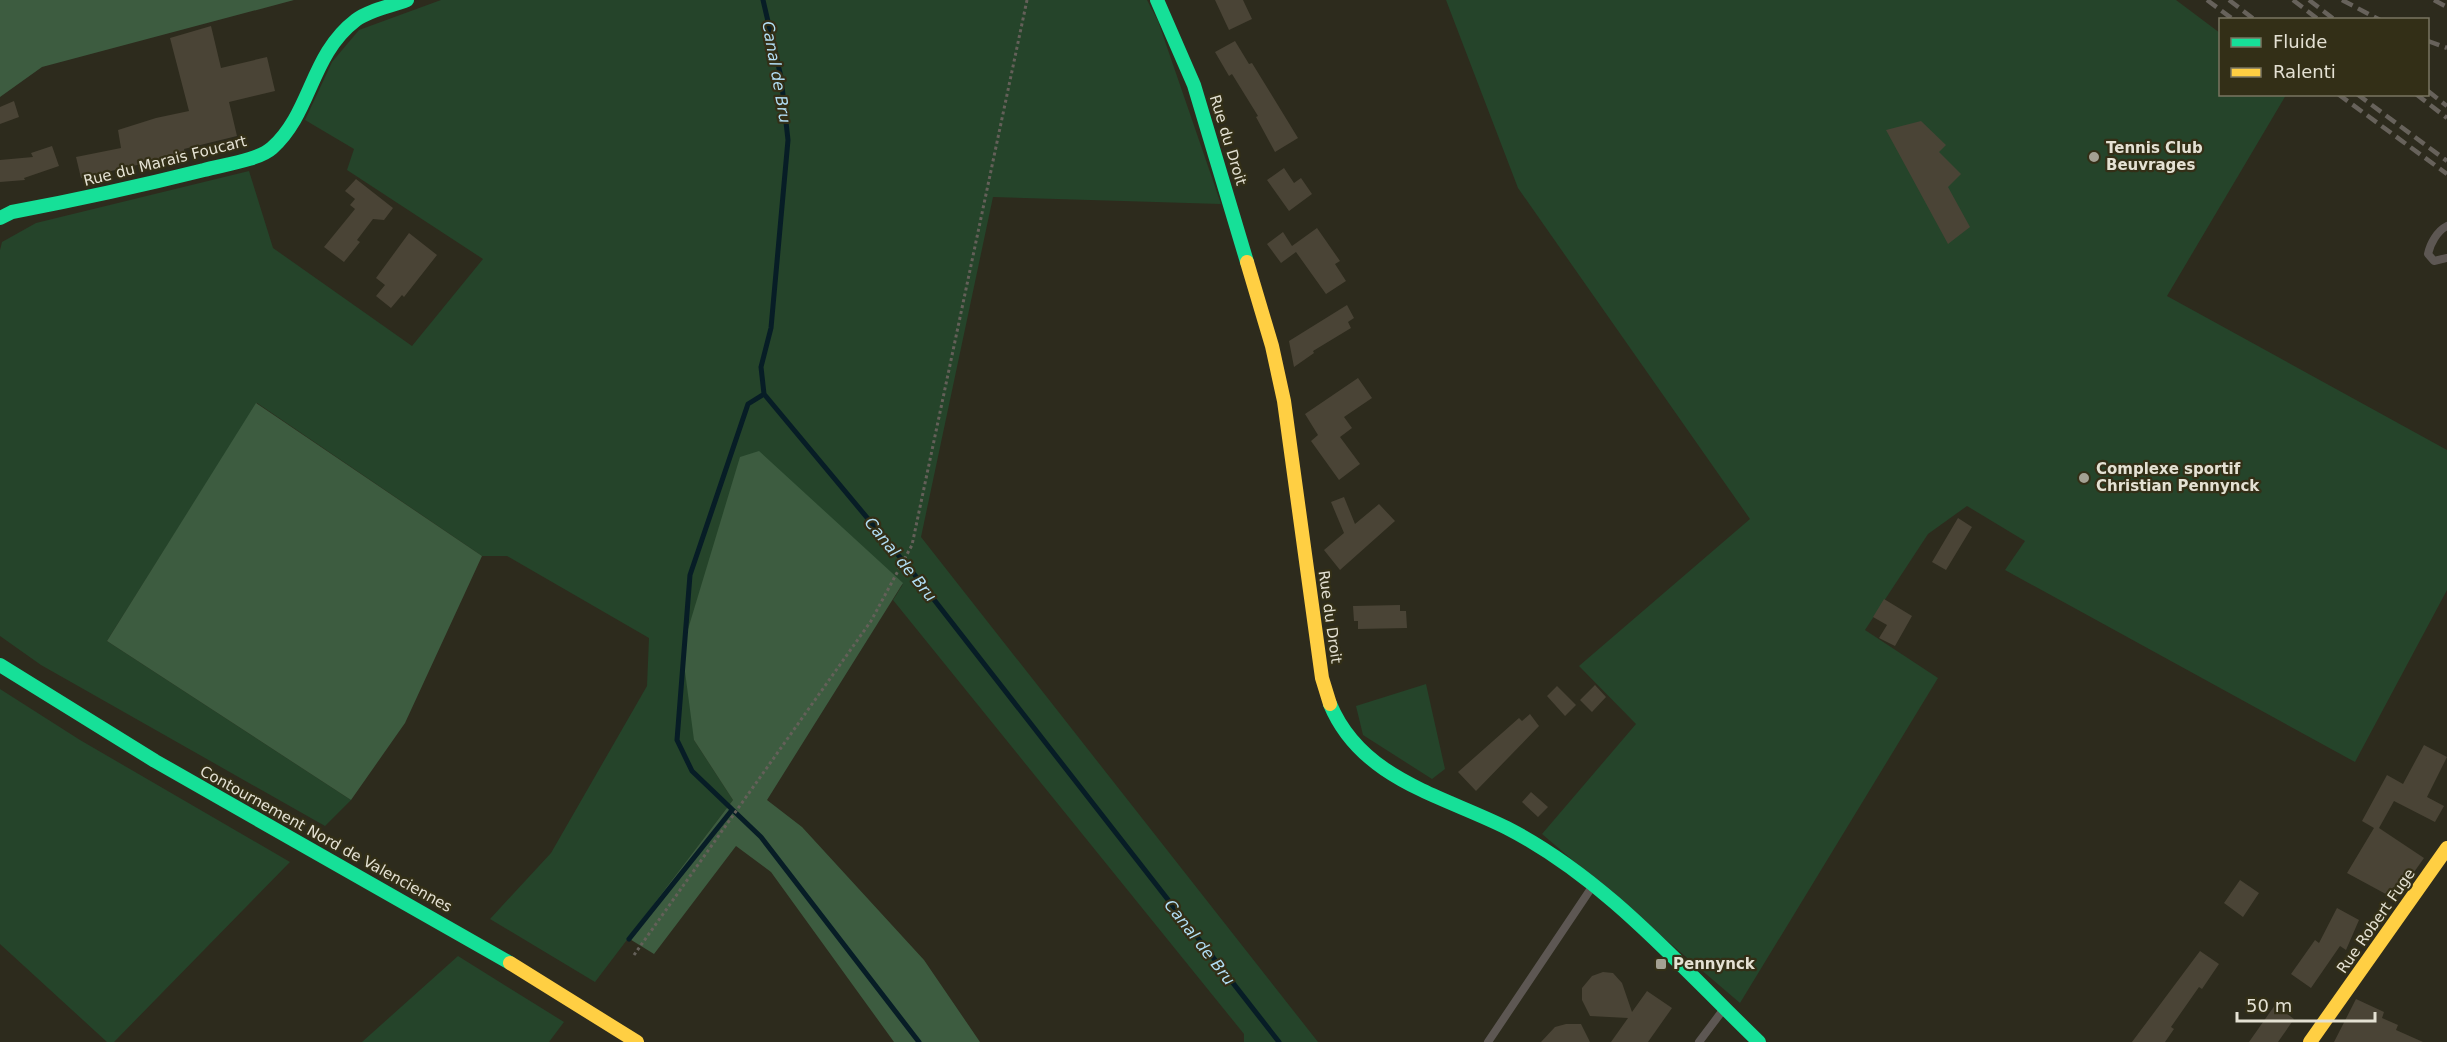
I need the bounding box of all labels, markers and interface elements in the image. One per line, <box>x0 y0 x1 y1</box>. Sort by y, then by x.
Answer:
legend <box>2219 18 2429 96</box>
water label: Canal de Bru <box>758 20 795 125</box>
text: Fluide <box>2273 31 2327 52</box>
text: Ralenti <box>2273 61 2336 82</box>
street label: Rue du Droit <box>1206 93 1250 188</box>
street label: Rue du Marais Foucart <box>82 132 249 190</box>
place label: Tennis Club Beuvrages <box>2106 139 2203 174</box>
marker: Tennis Club Beuvrages <box>2087 150 2101 164</box>
place label: Complexe sportif Christian Pennynck <box>2096 460 2260 495</box>
marker: Complexe sportif Christian Pennynck <box>2077 471 2091 485</box>
water label: Canal de Bru <box>861 513 940 605</box>
street label: Rue du Droit <box>1315 569 1345 665</box>
street label: Contournement Nord de Valenciennes <box>197 762 455 916</box>
street label: Rue Robert Fuge <box>2333 865 2419 977</box>
water label: Canal de Bru <box>1160 896 1239 989</box>
place label: Pennynck <box>1673 955 1756 973</box>
marker: Pennynck <box>1654 957 1668 971</box>
scale bar <box>2237 985 2375 1023</box>
text: 50 m <box>2246 995 2292 1016</box>

